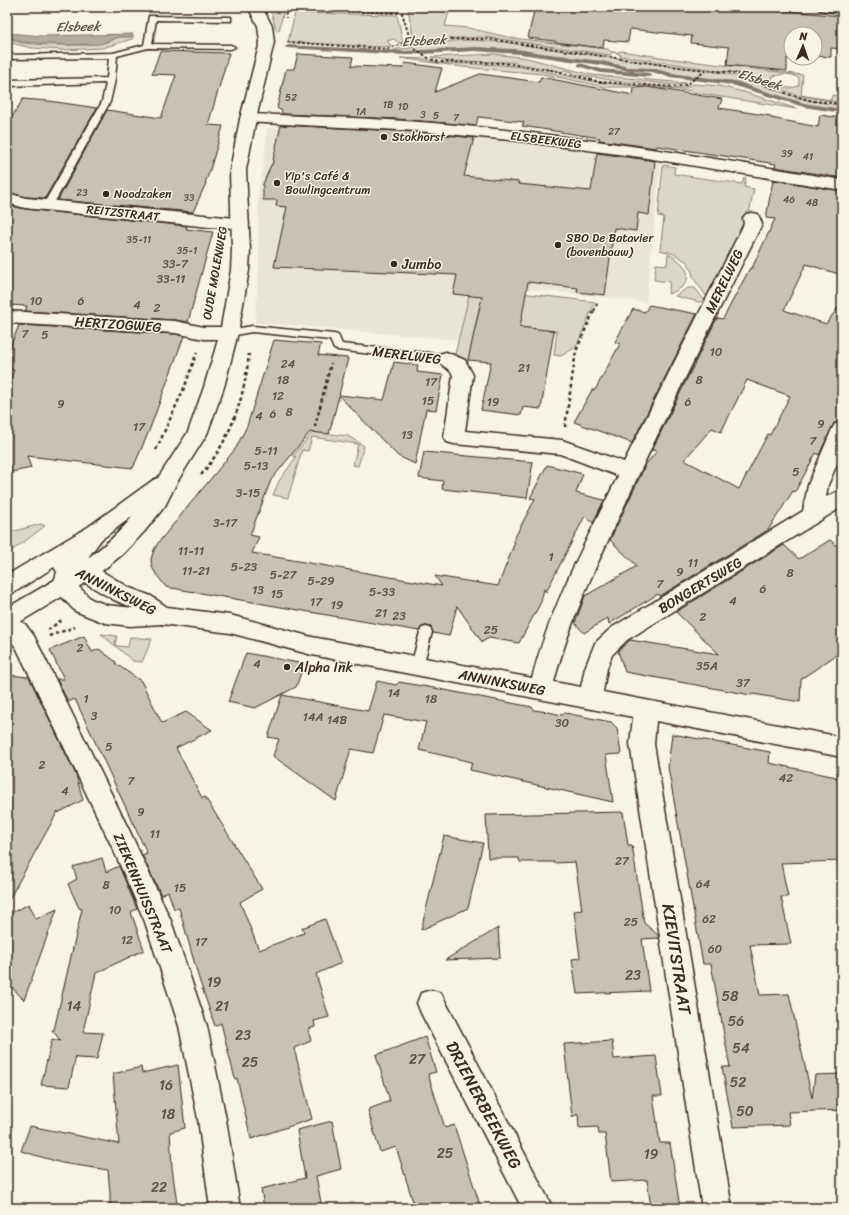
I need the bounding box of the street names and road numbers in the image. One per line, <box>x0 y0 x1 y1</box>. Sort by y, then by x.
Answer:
street label: ELSBEEKWEG <box>509 125 583 155</box>
street label: REITZSTRAAT <box>85 198 162 228</box>
street label: OUDE MOLENWEG <box>196 224 234 322</box>
street label: MERELWEG <box>698 244 751 318</box>
street label: HERTZOGWEG <box>74 309 162 340</box>
street label: MERELWEG <box>371 339 443 372</box>
street label: BONGERTSWEG <box>653 550 748 621</box>
street label: ANNINKSWEG <box>70 560 161 623</box>
street label: ANNINKSWEG <box>455 662 548 703</box>
street label: ZIEKENHUISSTRAAT <box>106 829 180 958</box>
street label: KIEVITSTRAAT <box>653 901 701 1018</box>
street label: DRIENERBEEKWEG <box>438 1035 530 1175</box>

